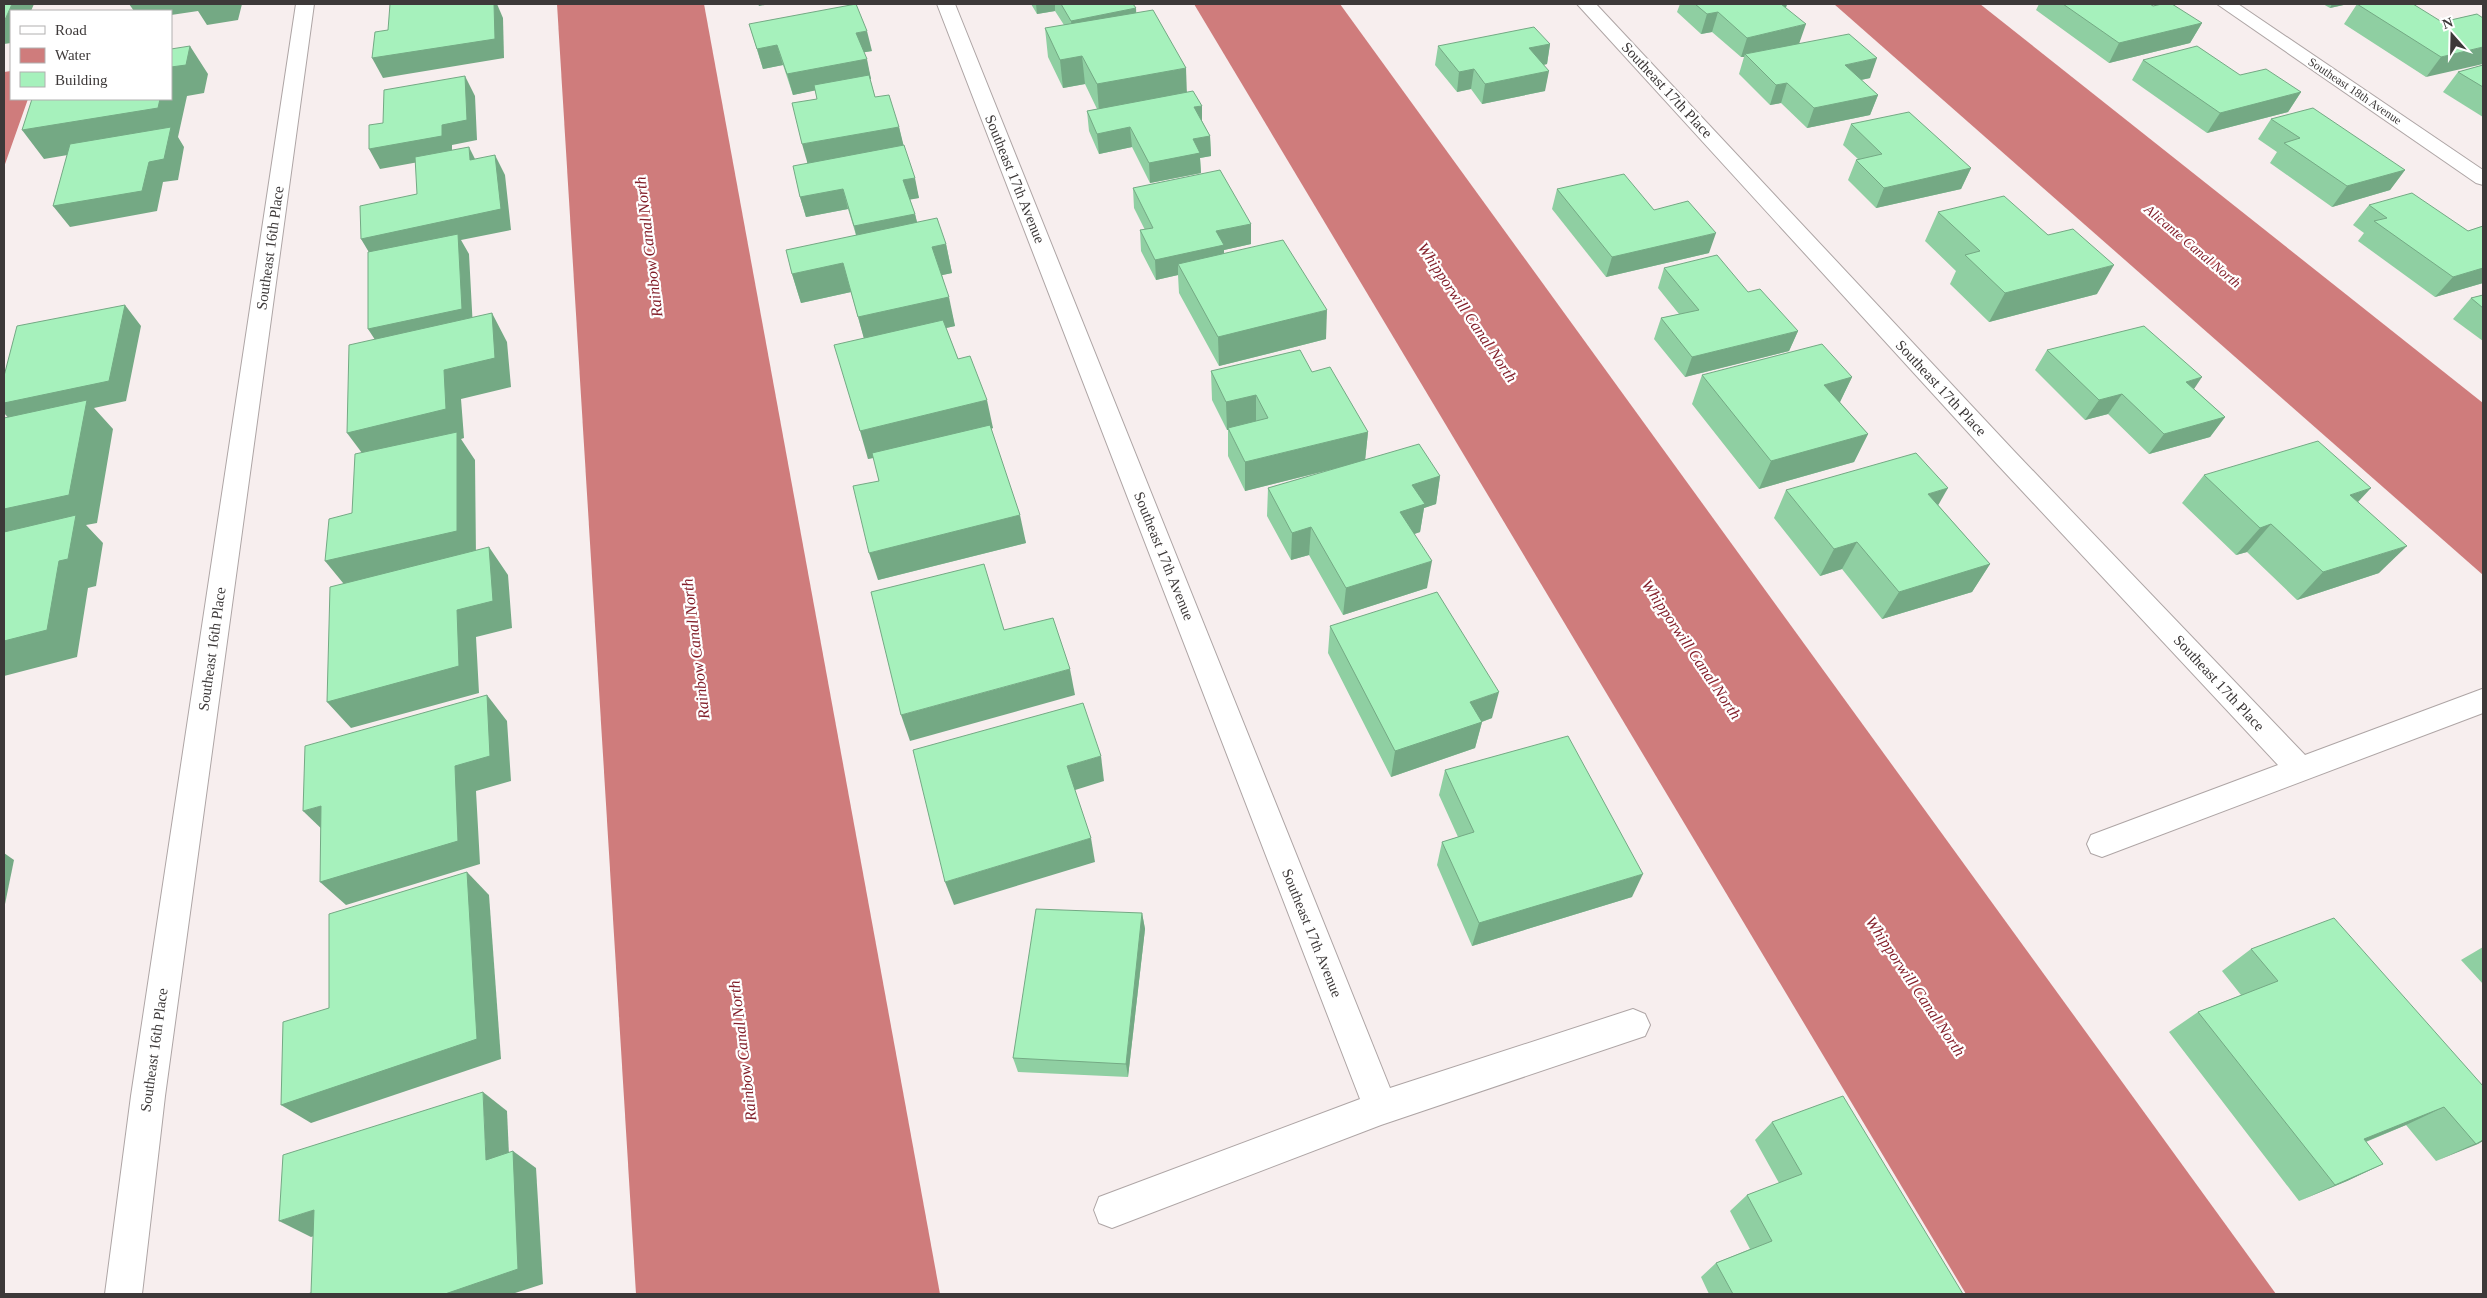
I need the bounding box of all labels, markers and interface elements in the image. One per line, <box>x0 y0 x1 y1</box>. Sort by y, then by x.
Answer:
legend <box>10 10 172 100</box>
north arrow <box>2427 10 2477 60</box>
text: N <box>2440 14 2455 32</box>
text: Road <box>55 22 87 38</box>
street label: Southeast 17th Place <box>1619 39 1716 141</box>
text: Water <box>55 47 90 63</box>
street label: Southeast 18th Avenue <box>2306 55 2404 127</box>
text: Building <box>55 72 108 88</box>
street label: Southeast 17th Avenue <box>982 112 1048 246</box>
water label: Rainbow Canal North <box>631 176 666 319</box>
street label: Southeast 16th Place <box>253 185 287 311</box>
water label: Alicante Canal North <box>2141 201 2244 291</box>
water label: Whipporwill Canal North <box>1414 239 1521 386</box>
street label: Southeast 17th Place <box>1893 337 1990 439</box>
street label: Southeast 17th Avenue <box>1131 489 1197 623</box>
water label: Whipporwill Canal North <box>1638 576 1745 723</box>
water label: Rainbow Canal North <box>678 578 713 721</box>
street label: Southeast 16th Place <box>195 586 229 712</box>
street label: Southeast 17th Place <box>2171 632 2268 734</box>
street label: Southeast 17th Avenue <box>1279 866 1345 1000</box>
water label: Whipporwill Canal North <box>1862 913 1969 1060</box>
water label: Rainbow Canal North <box>725 980 760 1123</box>
street label: Southeast 16th Place <box>137 987 171 1113</box>

